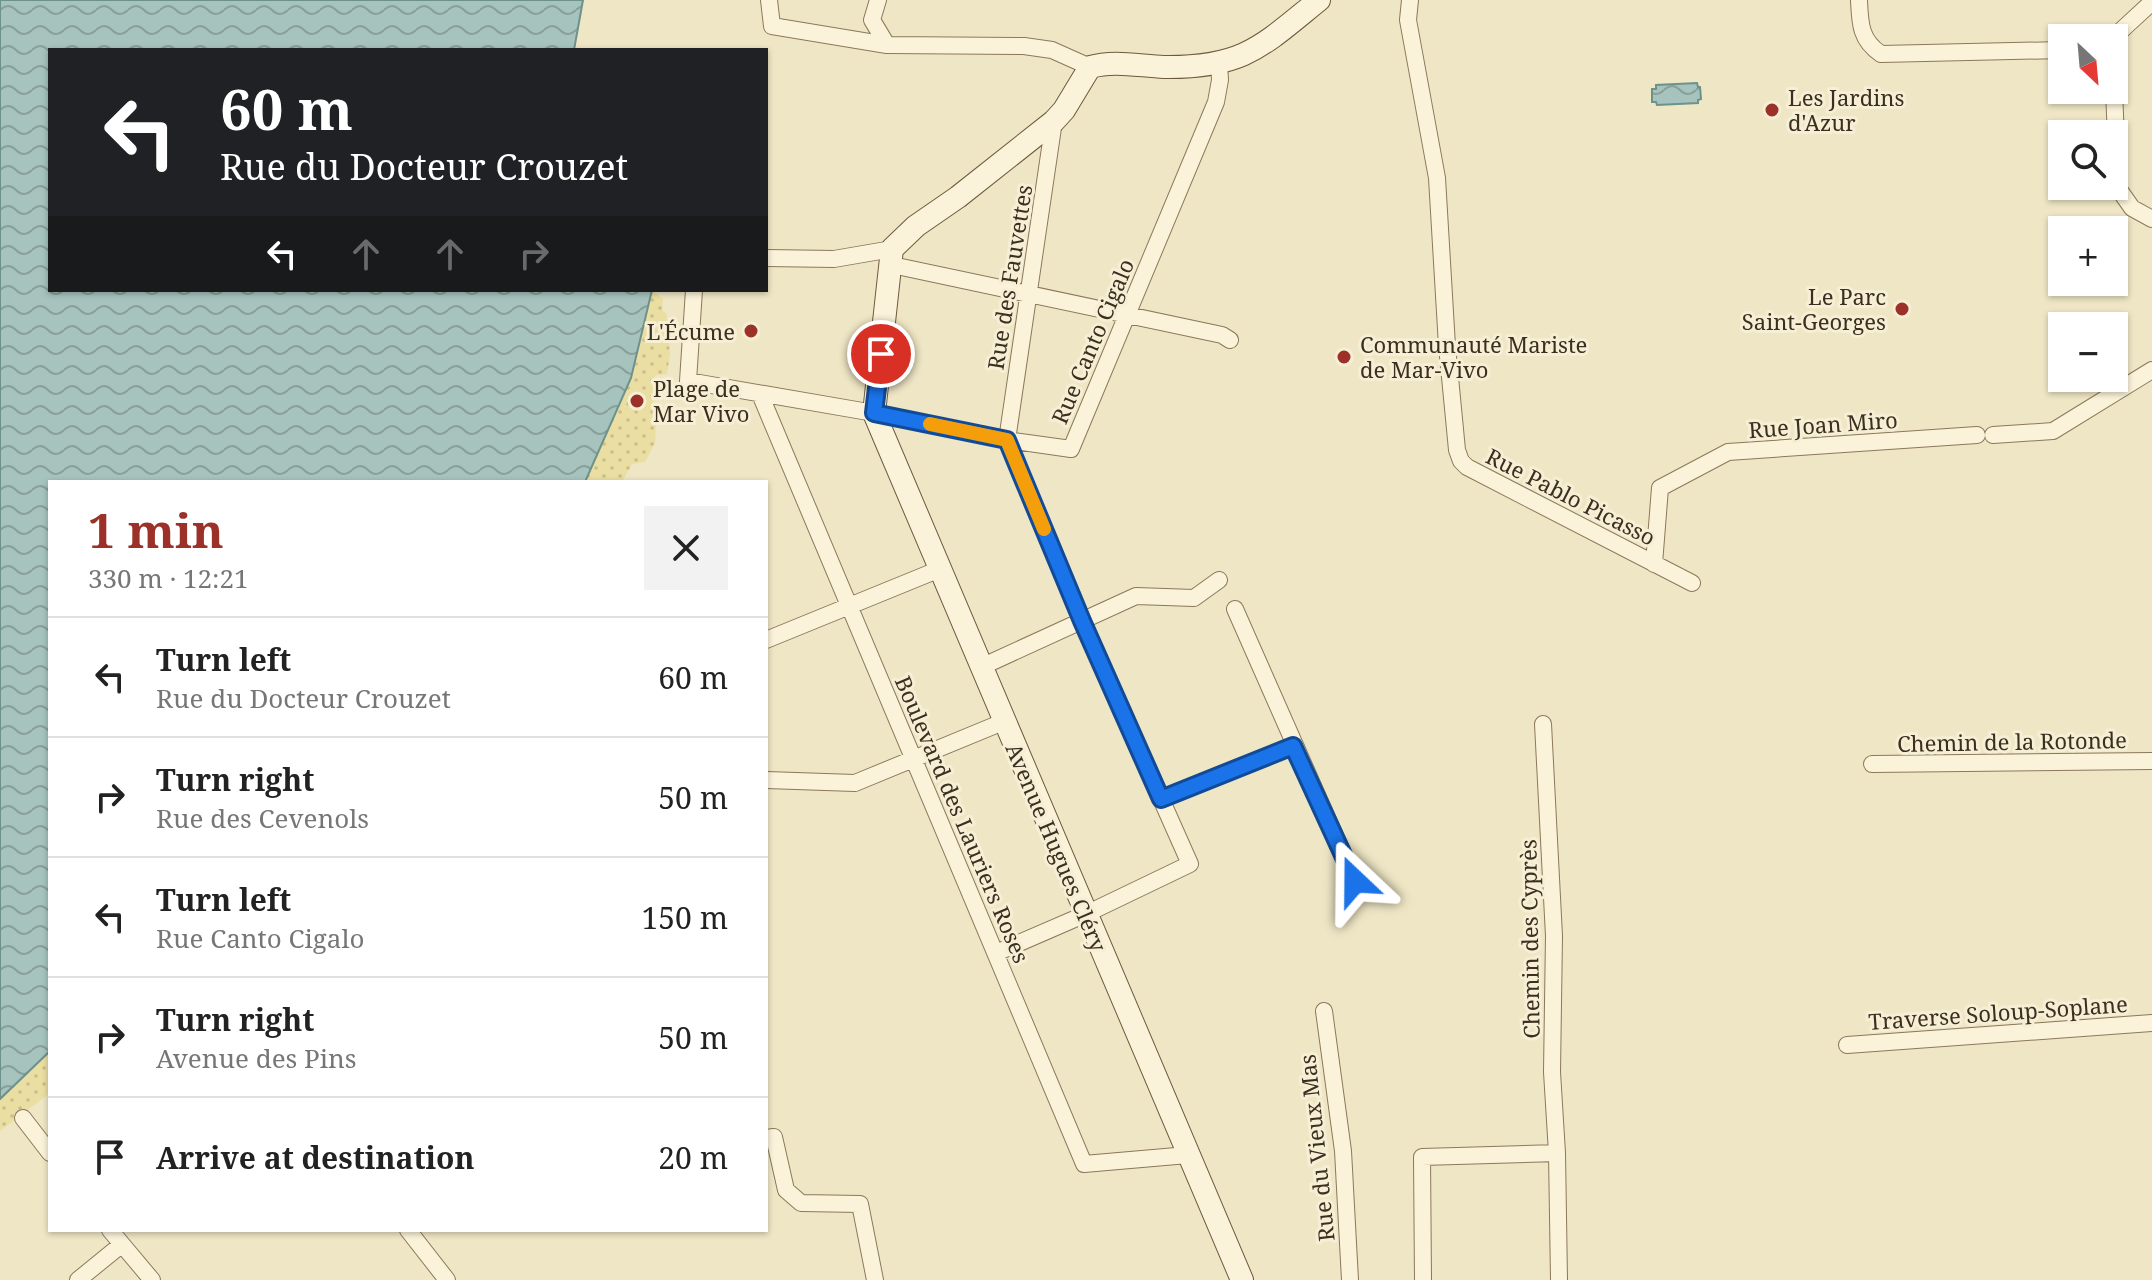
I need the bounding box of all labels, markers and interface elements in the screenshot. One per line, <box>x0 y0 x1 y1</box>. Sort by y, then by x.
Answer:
north arrow <box>2048 24 2128 104</box>
map controls <box>2048 24 2128 392</box>
text: 60 m <box>220 70 353 146</box>
icon: left <box>88 80 192 184</box>
place label: Les Jardins d'Azur <box>1788 82 1904 137</box>
marker: Les Jardins d'Azur <box>1763 101 1781 119</box>
button: search <box>2048 120 2128 200</box>
text: Rue du Docteur Crouzet <box>220 142 628 191</box>
street label: Rue des Fauvettes <box>980 182 1038 372</box>
button: + <box>2048 216 2128 296</box>
icon: left <box>260 232 304 276</box>
icon: ahead <box>344 232 388 276</box>
icon: ahead <box>428 232 472 276</box>
icon: right <box>512 232 556 276</box>
street label: Rue Canto Cigalo <box>1044 254 1140 428</box>
place label: Le Parc Saint-Georges <box>1742 281 1886 336</box>
marker: Le Parc Saint-Georges <box>1893 300 1911 318</box>
button: − <box>2048 312 2128 392</box>
place label: L'Écume <box>647 316 735 346</box>
pin <box>847 320 915 388</box>
marker: L'Écume <box>742 322 760 340</box>
place label: Communauté Mariste de Mar-Vivo <box>1360 329 1587 384</box>
icon: arrive <box>859 332 903 376</box>
marker: Communauté Mariste de Mar-Vivo <box>1335 348 1353 366</box>
place label: Plage de Mar Vivo <box>653 373 749 428</box>
marker: Plage de Mar Vivo <box>628 392 646 410</box>
street label: Rue Joan Miro <box>1747 404 1899 444</box>
street label: Rue Pablo Picasso <box>1481 440 1661 552</box>
text: 1 min <box>88 497 224 562</box>
button: close <box>644 506 728 590</box>
text: 330 m · 12:21 <box>88 560 249 596</box>
text: Turn left <box>156 639 291 680</box>
icon: left <box>88 655 132 699</box>
text: 60 m <box>658 657 728 698</box>
street label: Boulevard des Lauriers Roses <box>889 671 1037 967</box>
text: Rue du Docteur Crouzet <box>156 680 451 716</box>
street label: Chemin de la Rotonde <box>1897 724 2127 758</box>
street label: Avenue Hugues Cléry <box>999 738 1115 956</box>
text: Turn right <box>156 759 314 800</box>
icon: right <box>88 775 132 819</box>
text: 50 m <box>658 777 728 818</box>
text: Rue des Cevenols <box>156 800 369 836</box>
position arrow <box>1313 839 1397 923</box>
street label: Chemin des Cyprès <box>1512 839 1546 1039</box>
text: Turn left <box>156 879 291 920</box>
icon: left <box>88 895 132 939</box>
text: 150 m <box>642 897 728 938</box>
text: Rue Canto Cigalo <box>156 920 365 956</box>
street label: Traverse Soloup-Soplane <box>1867 988 2129 1036</box>
text: Turn right <box>156 999 314 1040</box>
icon: right <box>88 1015 132 1059</box>
text: 50 m <box>658 1017 728 1058</box>
text: Avenue des Pins <box>156 1040 357 1076</box>
street label: Rue du Vieux Mas <box>1291 1053 1341 1243</box>
icon: arrive <box>88 1135 132 1179</box>
text: Arrive at destination <box>156 1137 475 1178</box>
text: 20 m <box>658 1137 728 1178</box>

